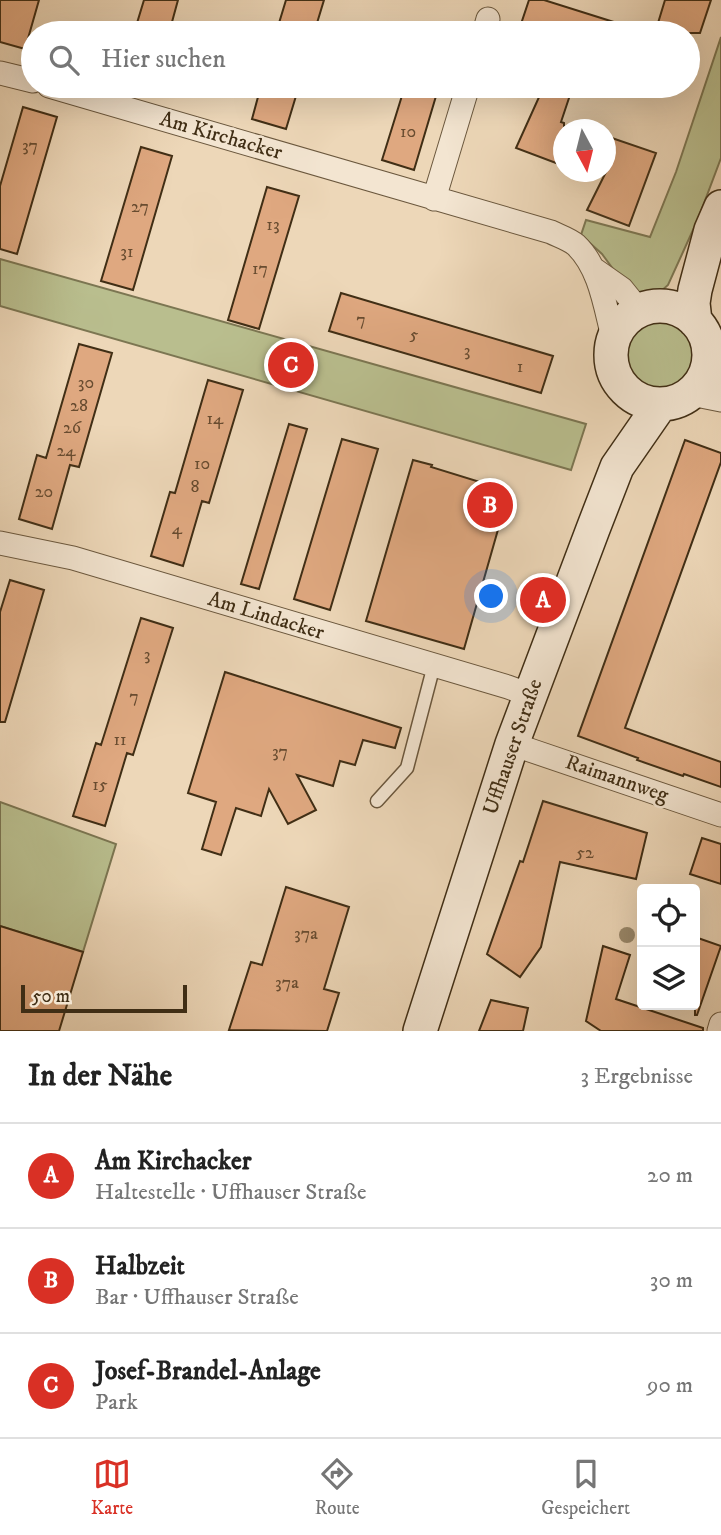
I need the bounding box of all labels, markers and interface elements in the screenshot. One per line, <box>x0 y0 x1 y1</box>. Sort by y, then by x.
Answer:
search box <box>21 21 700 98</box>
icon: search <box>45 41 83 79</box>
text: Hier suchen <box>101 43 226 76</box>
street label: Am Kirchacker <box>157 106 285 166</box>
north arrow <box>553 119 616 182</box>
house number: 10 <box>400 121 416 143</box>
house number: 37 <box>22 135 38 157</box>
house number: 27 <box>131 196 149 218</box>
house number: 13 <box>266 214 280 236</box>
house number: 31 <box>120 241 134 263</box>
house number: 17 <box>252 258 268 280</box>
house number: 7 <box>356 309 366 331</box>
house number: 5 <box>410 324 419 346</box>
pin: C <box>268 339 314 391</box>
house number: 3 <box>464 340 470 362</box>
house number: 1 <box>517 356 523 378</box>
house number: 30 <box>78 372 94 394</box>
house number: 28 <box>70 395 88 417</box>
house number: 14 <box>207 408 224 430</box>
house number: 26 <box>63 417 82 439</box>
house number: 24 <box>56 440 76 462</box>
house number: 10 <box>194 453 210 475</box>
house number: 8 <box>190 476 200 498</box>
pin: B <box>467 479 513 531</box>
house number: 20 <box>35 481 53 503</box>
house number: 4 <box>172 518 183 540</box>
pin: A <box>520 574 566 626</box>
your location <box>474 579 508 613</box>
street label: Am Lindacker <box>205 586 327 646</box>
house number: 3 <box>144 644 150 666</box>
street label: Uffhauser Straße <box>478 675 548 818</box>
house number: 7 <box>129 686 139 708</box>
house number: 11 <box>113 729 127 751</box>
house number: 37 <box>272 741 288 763</box>
street label: Raimannweg <box>562 749 673 809</box>
house number: 15 <box>92 774 108 796</box>
house number: 52 <box>576 842 594 864</box>
map controls <box>637 884 700 1010</box>
button: locate <box>637 884 700 947</box>
house number: 37a <box>294 923 318 945</box>
button: layers <box>637 947 700 1010</box>
house number: 37a <box>275 972 299 994</box>
scale bar <box>21 982 187 1014</box>
text: 50 m <box>32 985 70 1008</box>
text: In der Nähe <box>28 1058 172 1095</box>
text: 3 Ergebnisse <box>580 1062 693 1091</box>
text: Am Kirchacker <box>95 1145 251 1178</box>
text: A <box>44 1161 58 1190</box>
text: 20 m <box>647 1161 693 1190</box>
text: Haltestelle · Uffhauser Straße <box>95 1178 366 1207</box>
text: Halbzeit <box>95 1250 185 1283</box>
text: B <box>44 1266 58 1295</box>
text: 30 m <box>650 1266 693 1295</box>
text: Bar · Uffhauser Straße <box>95 1283 299 1312</box>
text: Josef-Brandel-Anlage <box>95 1355 321 1388</box>
text: C <box>43 1371 59 1400</box>
text: 90 m <box>647 1371 693 1400</box>
text: Park <box>95 1388 138 1417</box>
tab: Karte <box>91 1455 133 1520</box>
tab: Route <box>315 1455 360 1520</box>
tab: Gespeichert <box>541 1455 630 1520</box>

